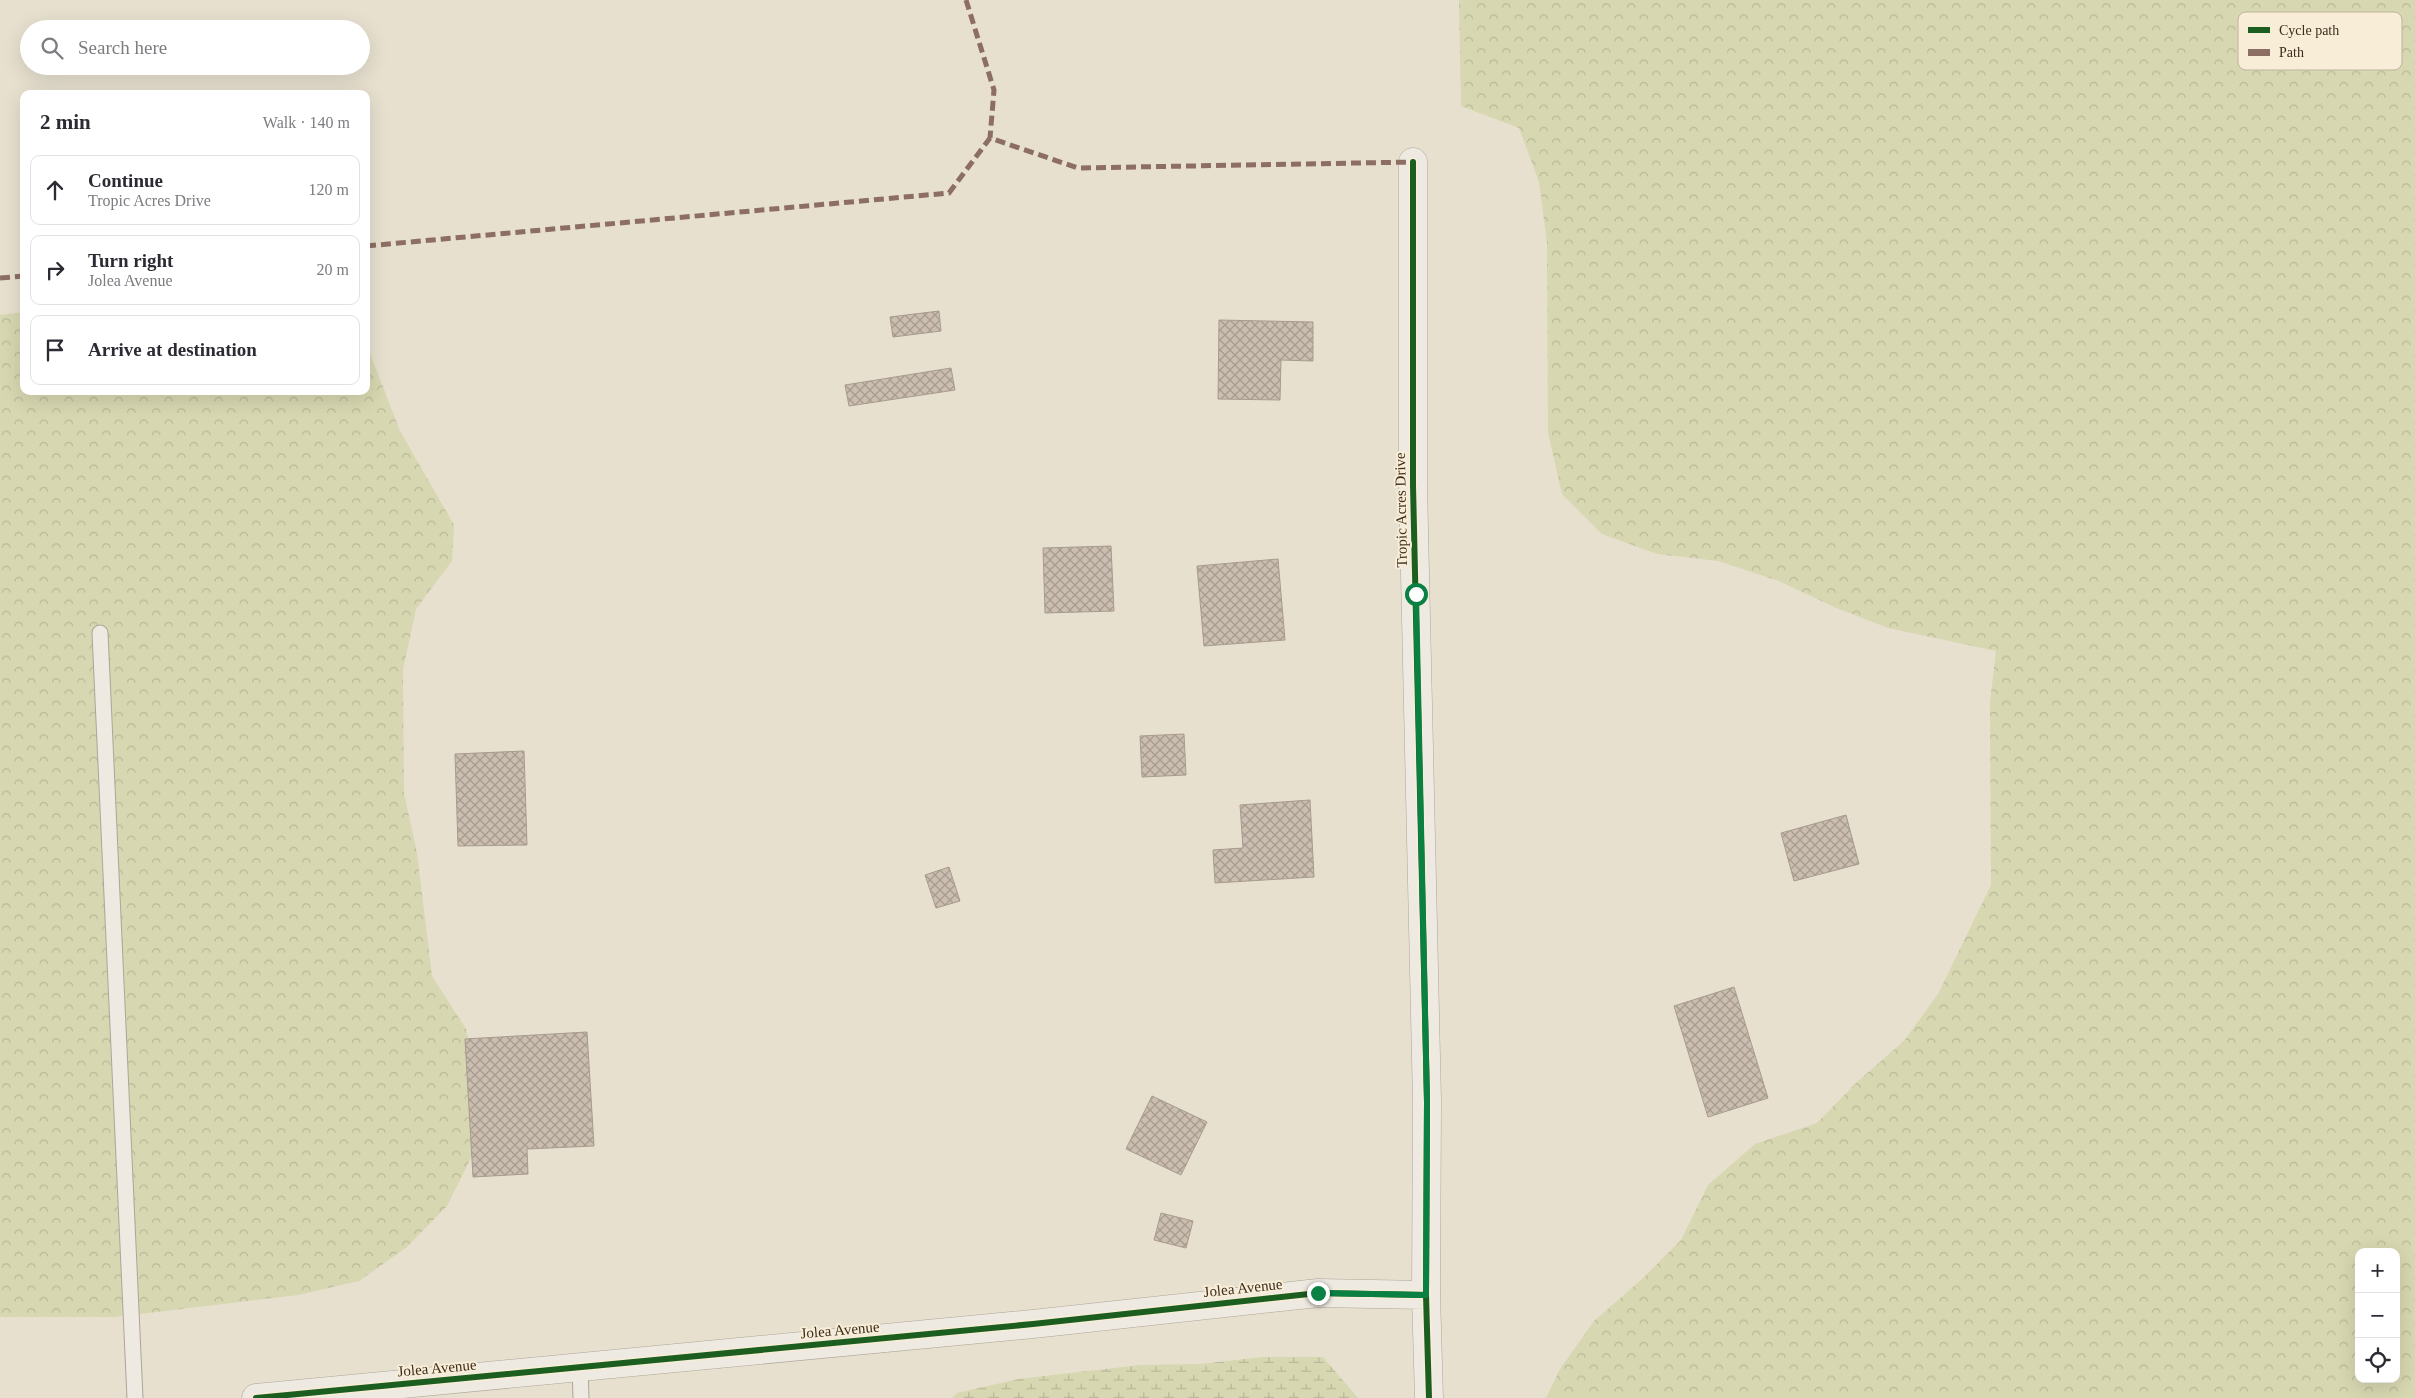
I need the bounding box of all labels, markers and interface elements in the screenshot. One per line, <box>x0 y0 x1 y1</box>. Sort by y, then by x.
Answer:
legend <box>2238 12 2402 70</box>
search box <box>20 20 370 75</box>
text: Cycle path <box>2279 23 2339 38</box>
icon: search <box>38 34 66 62</box>
text: Search here <box>78 37 167 58</box>
text: Path <box>2279 45 2304 60</box>
text: 2 min <box>40 110 91 134</box>
text: Walk · 140 m <box>263 114 350 131</box>
text: Continue <box>88 170 163 191</box>
icon: ahead <box>41 176 69 204</box>
text: 120 m <box>309 181 349 198</box>
text: Tropic Acres Drive <box>88 192 211 209</box>
text: Turn right <box>88 250 173 271</box>
icon: right <box>41 256 69 284</box>
text: 20 m <box>317 261 349 278</box>
text: Jolea Avenue <box>88 272 173 289</box>
icon: arrive <box>41 336 69 364</box>
text: Arrive at destination <box>88 339 257 360</box>
street label: Tropic Acres Drive <box>1392 452 1410 568</box>
route start <box>1405 583 1428 606</box>
map controls <box>2355 1248 2400 1383</box>
button: + <box>2355 1248 2400 1293</box>
street label: Jolea Avenue <box>1203 1276 1284 1300</box>
route end <box>1307 1282 1330 1305</box>
button: − <box>2355 1293 2400 1338</box>
street label: Jolea Avenue <box>800 1319 881 1341</box>
button: locate <box>2355 1338 2400 1383</box>
street label: Jolea Avenue <box>397 1357 478 1379</box>

